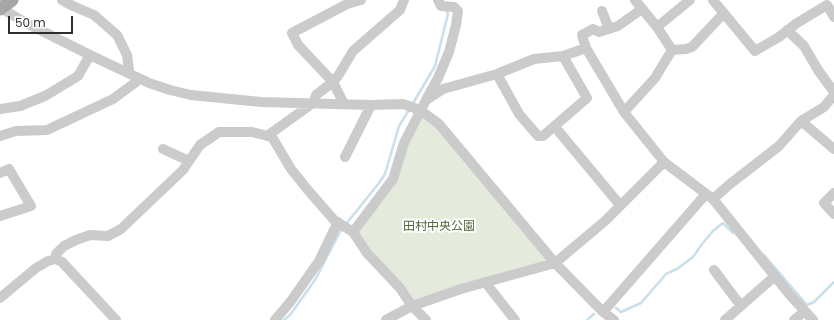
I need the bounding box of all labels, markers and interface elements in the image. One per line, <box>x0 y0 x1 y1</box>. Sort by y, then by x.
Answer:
scale bar <box>10 8 75 34</box>
text: 50 m <box>15 14 46 31</box>
park label: 田村中央公園 <box>403 220 475 234</box>

